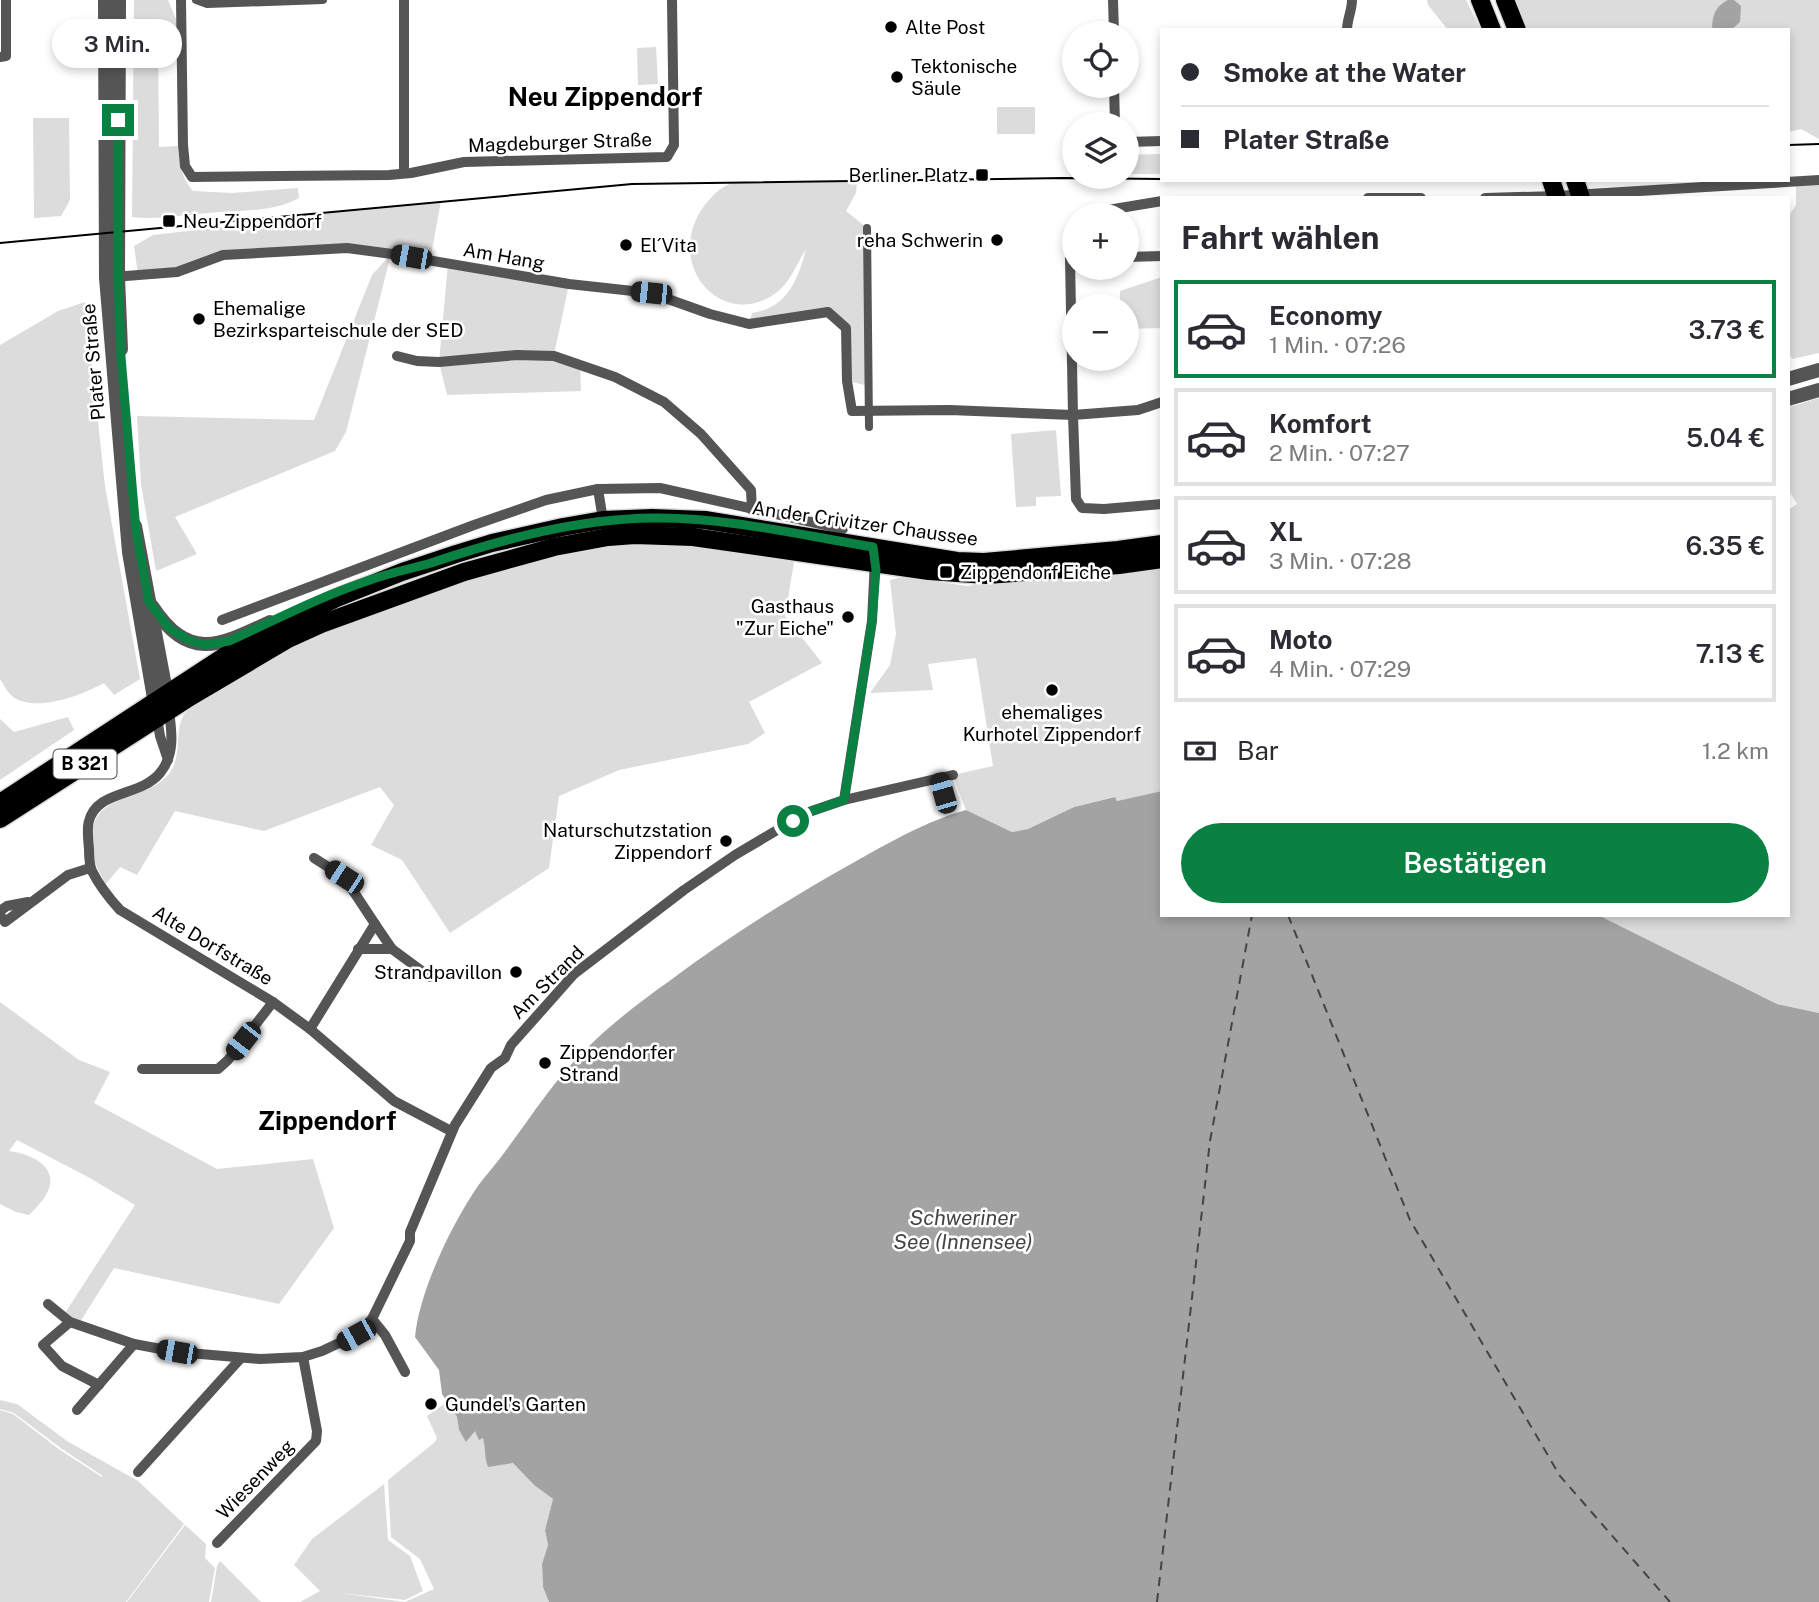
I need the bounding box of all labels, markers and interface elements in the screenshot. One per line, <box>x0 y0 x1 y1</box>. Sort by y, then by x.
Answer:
place label: Alte Post <box>905 16 985 38</box>
callout: 3 Min. <box>53 18 183 68</box>
marker: Alte Post <box>883 19 899 35</box>
map controls <box>1062 21 1139 371</box>
button: locate <box>1062 21 1139 98</box>
text: 3 Min. <box>84 30 150 57</box>
place label: Tektonische Säule <box>911 55 1017 99</box>
text: Smoke at the Water <box>1223 57 1466 88</box>
marker: Tektonische Säule <box>889 69 905 85</box>
district label: Neu Zippendorf <box>508 81 702 112</box>
route end <box>102 104 134 136</box>
button: layers <box>1062 112 1139 189</box>
text: Plater Straße <box>1223 124 1389 155</box>
street label: Magdeburger Straße <box>468 128 652 156</box>
place label: Berliner Platz <box>848 164 968 186</box>
marker: Berliner Platz <box>974 167 990 183</box>
button: + <box>1062 203 1139 280</box>
place label: Neu Zippendorf <box>183 210 322 232</box>
marker: Neu Zippendorf <box>161 213 177 229</box>
text: Fahrt wählen <box>1181 219 1380 256</box>
place label: reha Schwerin <box>857 229 983 251</box>
marker: reha Schwerin <box>989 232 1005 248</box>
place label: El´Vita <box>640 234 697 256</box>
marker: El´Vita <box>618 237 634 253</box>
street label: Am Hang <box>462 238 547 274</box>
car <box>389 243 434 271</box>
car <box>630 280 673 306</box>
button: − <box>1062 294 1139 371</box>
place label: Ehemalige Bezirksparteischule der SED <box>213 297 463 341</box>
icon: car <box>1185 298 1248 361</box>
text: Economy <box>1269 300 1382 331</box>
street label: Plater Straße <box>77 303 109 421</box>
marker: Ehemalige Bezirksparteischule der SED <box>191 311 207 327</box>
text: 3.73 € <box>1689 314 1765 345</box>
text: 1 Min. · 07:26 <box>1269 331 1406 358</box>
icon: car <box>1185 406 1248 469</box>
text: Komfort <box>1269 408 1371 439</box>
text: 5.04 € <box>1686 422 1765 453</box>
text: 2 Min. · 07:27 <box>1269 439 1410 466</box>
street label: An der Crivitzer Chaussee <box>751 496 979 550</box>
icon: car <box>1185 514 1248 577</box>
text: XL <box>1269 516 1303 547</box>
text: 6.35 € <box>1685 530 1765 561</box>
text: 3 Min. · 07:28 <box>1269 547 1412 574</box>
place label: Zippendorf Eiche <box>960 561 1111 583</box>
marker: Zippendorf Eiche <box>938 564 954 580</box>
place label: Gasthaus "Zur Eiche" <box>736 595 834 639</box>
marker: Gasthaus "Zur Eiche" <box>840 609 856 625</box>
icon: car <box>1185 622 1248 685</box>
text: Moto <box>1269 624 1332 655</box>
text: 7.13 € <box>1695 638 1765 669</box>
text: 4 Min. · 07:29 <box>1269 655 1411 682</box>
marker: ehemaliges Kurhotel Zippendorf <box>1044 682 1060 698</box>
place label: ehemaliges Kurhotel Zippendorf <box>963 701 1141 745</box>
icon: cash <box>1181 732 1219 770</box>
text: Bar <box>1237 735 1279 766</box>
text: 1.2 km <box>1702 737 1769 764</box>
road number: B 321 <box>54 750 116 778</box>
car <box>928 770 959 816</box>
route start <box>777 805 809 837</box>
place label: Naturschutzstation Zippendorf <box>543 819 712 863</box>
button: Bestätigen <box>1181 823 1769 903</box>
marker: Naturschutzstation Zippendorf <box>718 833 734 849</box>
car <box>321 857 368 897</box>
street label: Alte Dorfstraße <box>149 901 277 989</box>
street label: Am Strand <box>506 941 588 1023</box>
place label: Strandpavillon <box>374 961 502 983</box>
marker: Strandpavillon <box>508 964 524 980</box>
car <box>222 1018 265 1064</box>
place label: Zippendorfer Strand <box>559 1041 675 1085</box>
marker: Zippendorfer Strand <box>537 1055 553 1071</box>
district label: Zippendorf <box>258 1105 396 1136</box>
water label: Schweriner See (Innensee) <box>893 1205 1033 1254</box>
car <box>333 1316 380 1354</box>
car <box>155 1338 200 1366</box>
place label: Gundel's Garten <box>445 1393 586 1415</box>
marker: Gundel's Garten <box>423 1396 439 1412</box>
street label: Wiesenweg <box>212 1435 298 1523</box>

